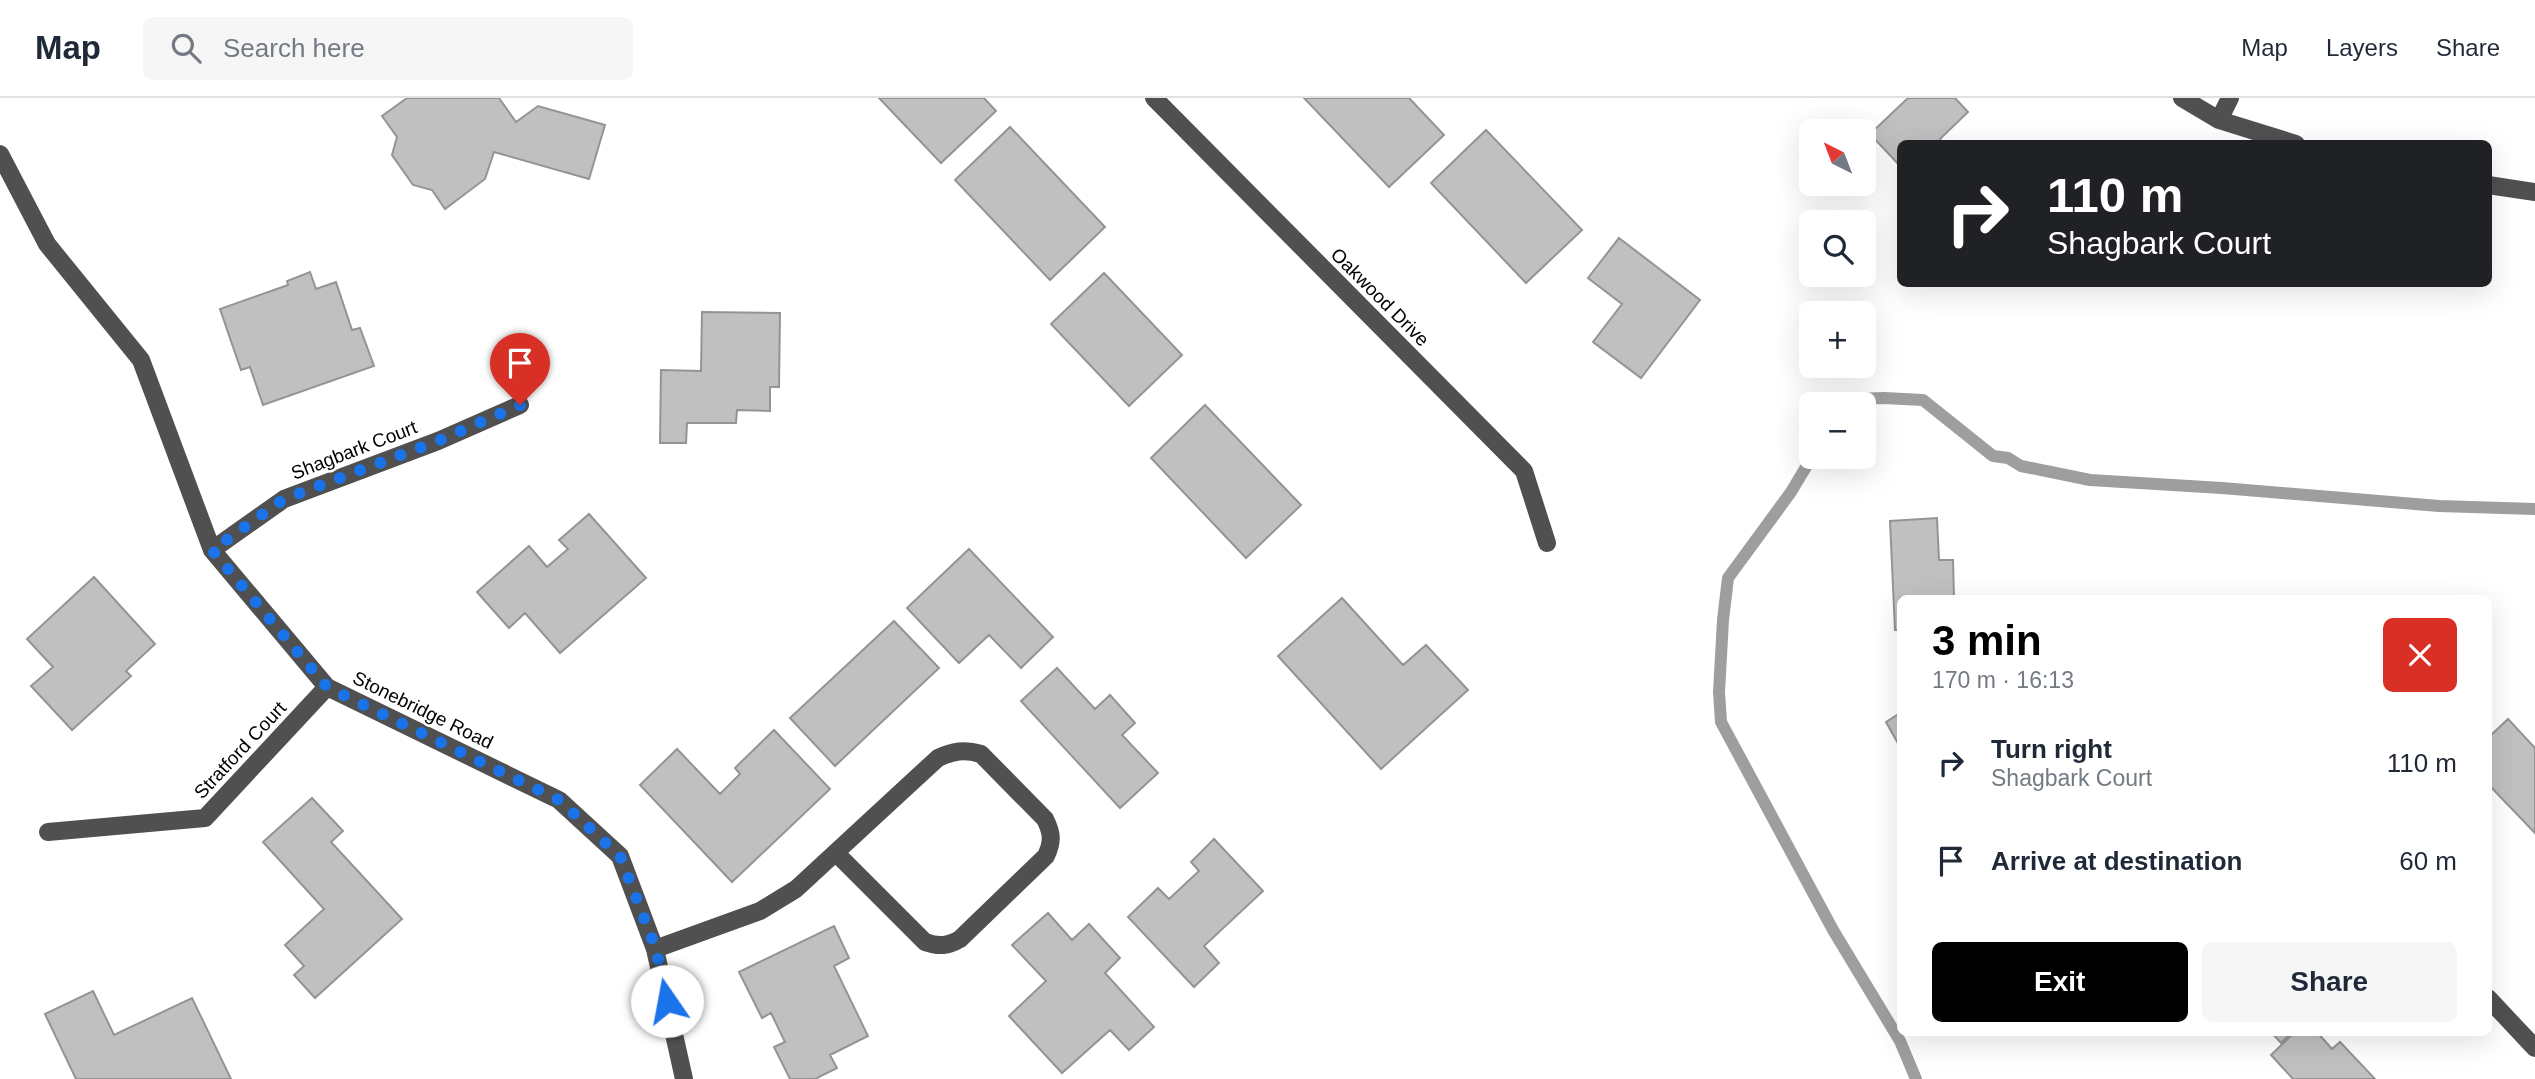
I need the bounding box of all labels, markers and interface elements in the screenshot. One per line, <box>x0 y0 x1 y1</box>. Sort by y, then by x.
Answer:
search box <box>143 17 633 80</box>
text: Map <box>35 29 101 66</box>
icon: search <box>167 29 205 67</box>
text: Search here <box>223 33 365 63</box>
text: Map <box>2241 34 2288 61</box>
text: Layers <box>2326 34 2398 61</box>
text: Share <box>2436 34 2500 61</box>
north arrow <box>1799 119 1876 196</box>
map controls <box>1799 119 1876 469</box>
icon: right <box>1932 168 2023 259</box>
text: 110 m <box>2047 168 2183 222</box>
button: search <box>1799 210 1876 287</box>
text: Shagbark Court <box>2047 225 2271 261</box>
street label: Oakwood Drive <box>1327 244 1433 350</box>
button: + <box>1799 301 1876 378</box>
pin <box>490 333 550 405</box>
icon: arrive <box>501 344 539 382</box>
button: − <box>1799 392 1876 469</box>
street label: Shagbark Court <box>288 416 421 484</box>
text: 3 min <box>1932 617 2042 664</box>
button: close <box>2383 618 2457 692</box>
street label: Stonebridge Road <box>350 667 496 753</box>
text: 170 m · 16:13 <box>1932 667 2074 693</box>
street label: Stratford Court <box>190 697 291 803</box>
text: Turn right <box>1991 734 2112 764</box>
icon: right <box>1932 744 1970 782</box>
text: 110 m <box>2387 748 2457 778</box>
text: Shagbark Court <box>1991 765 2152 791</box>
icon: arrive <box>1932 842 1970 880</box>
text: Arrive at destination <box>1991 846 2242 876</box>
text: 60 m <box>2399 846 2457 876</box>
button: Exit <box>1932 942 2188 1022</box>
button: Share <box>2202 942 2457 1022</box>
position arrow <box>630 964 704 1038</box>

